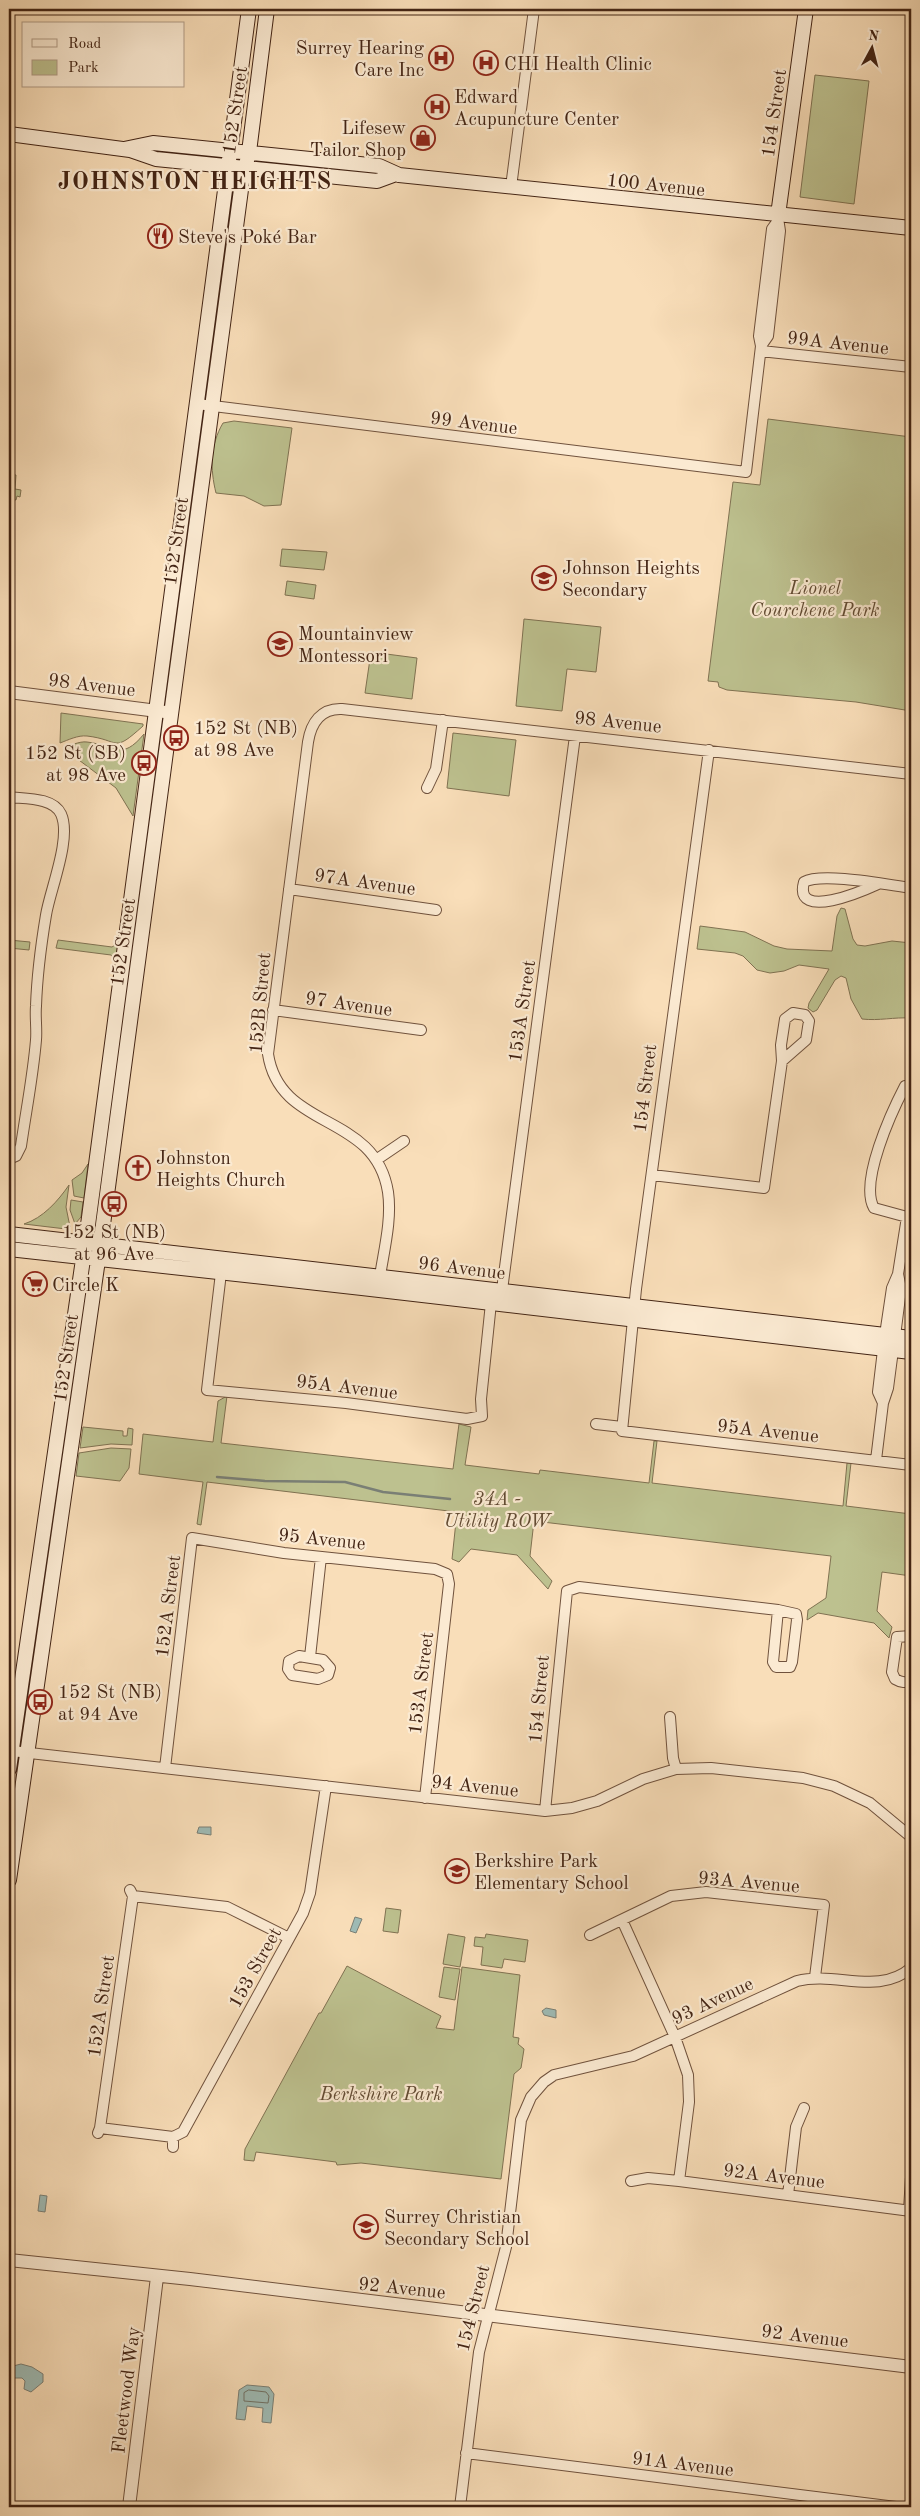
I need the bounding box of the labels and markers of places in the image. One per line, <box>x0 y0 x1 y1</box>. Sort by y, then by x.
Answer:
place label: Surrey Hearing Care Inc <box>296 40 425 81</box>
hospital icon: Surrey Hearing Care Inc <box>428 45 454 71</box>
hospital icon: CHI Health Clinic <box>473 50 499 76</box>
place label: CHI Health Clinic <box>504 56 652 75</box>
place label: Edward Acupuncture Center <box>454 89 619 130</box>
hospital icon: Edward Acupuncture Center <box>424 94 450 120</box>
place label: Lifesew Tailor Shop <box>310 120 406 161</box>
shop icon: Lifesew Tailor Shop <box>410 125 436 151</box>
restaurant icon: Steve's Poké Bar <box>147 223 173 249</box>
place label: Steve's Poké Bar <box>178 229 317 248</box>
place label: Johnson Heights Secondary <box>562 560 700 601</box>
school or university icon: Johnson Heights Secondary <box>531 565 557 591</box>
place label: Mountainview Montessori <box>298 626 414 667</box>
school or university icon: Mountainview Montessori <box>267 631 293 657</box>
place label: 152 St (NB) at 98 Ave <box>194 719 298 761</box>
bus stop icon: 152 St (NB) at 98 Ave <box>163 725 189 751</box>
place label: 152 St (SB) at 98 Ave <box>25 744 126 786</box>
bus stop icon: 152 St (SB) at 98 Ave <box>131 750 157 776</box>
place label: Johnston Heights Church <box>156 1150 285 1191</box>
church icon: Johnston Heights Church <box>125 1155 151 1181</box>
bus stop icon: 152 St (NB) at 96 Ave <box>101 1191 127 1217</box>
place label: 152 St (NB) at 96 Ave <box>62 1223 166 1265</box>
supermarket icon: Circle K <box>22 1271 48 1297</box>
place label: Circle K <box>52 1277 120 1296</box>
place label: 152 St (NB) at 94 Ave <box>58 1683 162 1725</box>
bus stop icon: 152 St (NB) at 94 Ave <box>27 1689 53 1715</box>
place label: Berkshire Park Elementary School <box>474 1853 629 1894</box>
school or university icon: Berkshire Park Elementary School <box>444 1858 470 1884</box>
place label: Surrey Christian Secondary School <box>384 2209 529 2250</box>
school or university icon: Surrey Christian Secondary School <box>353 2214 379 2240</box>

